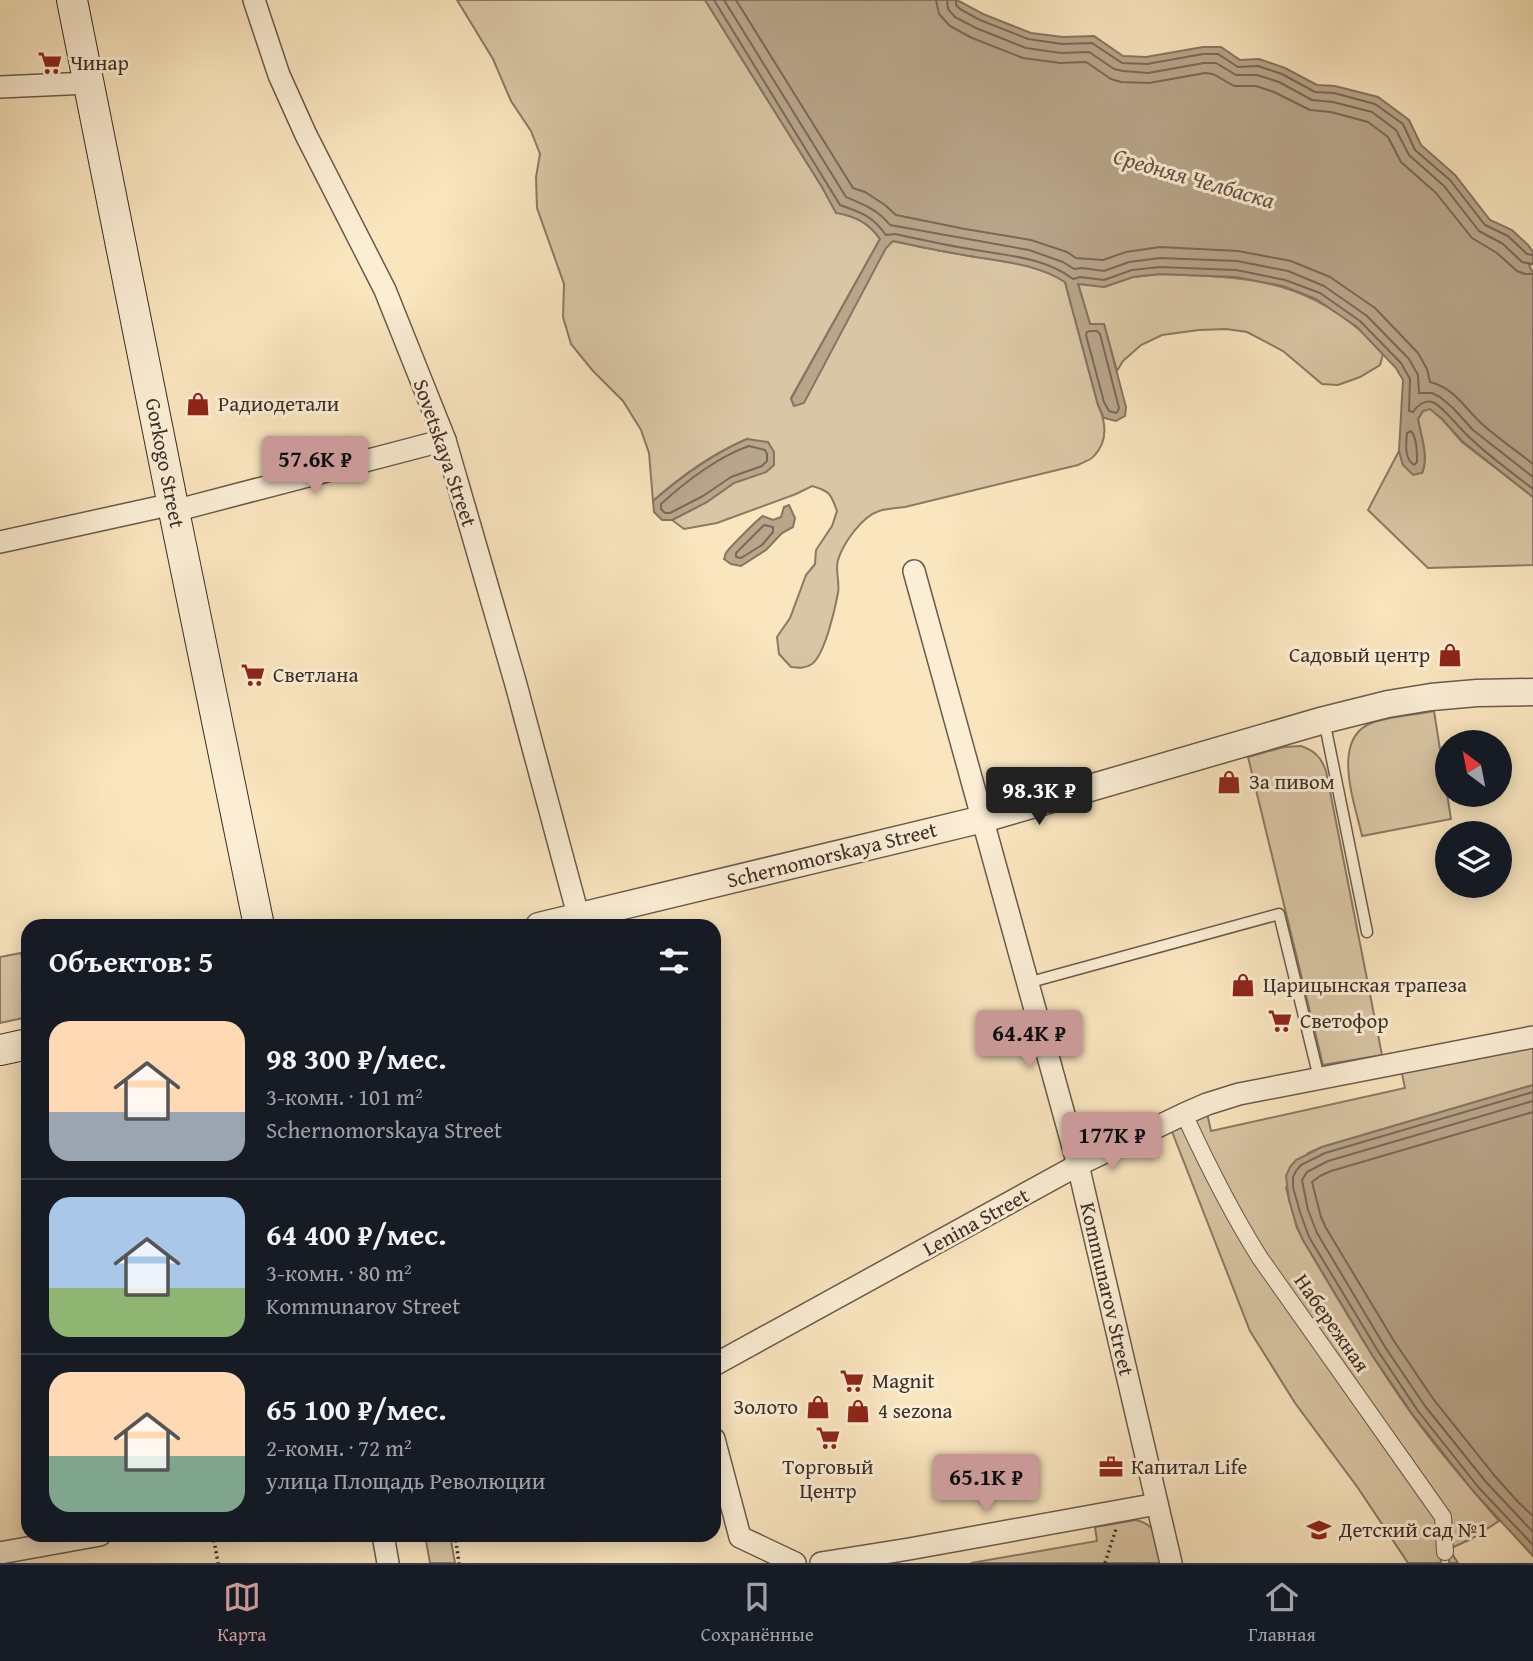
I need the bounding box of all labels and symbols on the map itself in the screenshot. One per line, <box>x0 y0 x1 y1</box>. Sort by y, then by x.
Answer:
place label: Чинар <box>70 47 129 78</box>
supermarket icon: Чинар <box>36 49 64 77</box>
water label: Средняя Челбаска <box>1110 139 1279 216</box>
street label: Sovetskaya Street <box>406 375 485 531</box>
place label: Радиодетали <box>218 388 339 419</box>
shop icon: Радиодетали <box>184 390 212 418</box>
street label: Gorkogo Street <box>138 395 193 531</box>
pin: 57.6K ₽ <box>250 436 380 496</box>
place label: Садовый центр <box>1289 639 1430 670</box>
shop icon: Садовый центр <box>1436 641 1464 669</box>
place label: Светлана <box>273 659 358 690</box>
supermarket icon: Светлана <box>239 661 267 689</box>
north arrow <box>1435 730 1512 807</box>
place label: За пивом <box>1249 766 1335 797</box>
pin: 98.3K ₽ <box>974 768 1104 827</box>
shop icon: За пивом <box>1215 768 1243 796</box>
street label: Sсhernomorskaya Street <box>724 813 941 896</box>
place label: Царицынская трапеза <box>1263 969 1467 1000</box>
shop icon: Царицынская трапеза <box>1229 971 1257 999</box>
place label: Светофор <box>1300 1005 1389 1036</box>
supermarket icon: Светофор <box>1266 1007 1294 1035</box>
pin: 64.4K ₽ <box>964 1010 1094 1070</box>
pin: 177K ₽ <box>1055 1112 1169 1172</box>
street label: Lenina Street <box>917 1179 1035 1264</box>
street label: Kommunarov Street <box>1072 1199 1143 1379</box>
street label: Набережная <box>1287 1267 1378 1379</box>
place label: Magnit <box>872 1365 935 1396</box>
supermarket icon: Magnit <box>838 1367 866 1395</box>
place label: Золото <box>733 1391 798 1422</box>
shop icon: Золото <box>804 1393 832 1421</box>
place label: 4 sezona <box>878 1395 953 1426</box>
shop icon: 4 sezona <box>844 1397 872 1425</box>
supermarket icon: Торговый Центр <box>814 1424 842 1452</box>
place label: Торговый Центр <box>783 1451 873 1506</box>
place label: Капитал Life <box>1131 1451 1247 1482</box>
office icon: Капитал Life <box>1097 1453 1125 1481</box>
pin: 65.1K ₽ <box>921 1454 1051 1514</box>
place label: Детский сад №1 <box>1338 1514 1488 1545</box>
school or university icon: Детский сад №1 <box>1305 1516 1333 1544</box>

